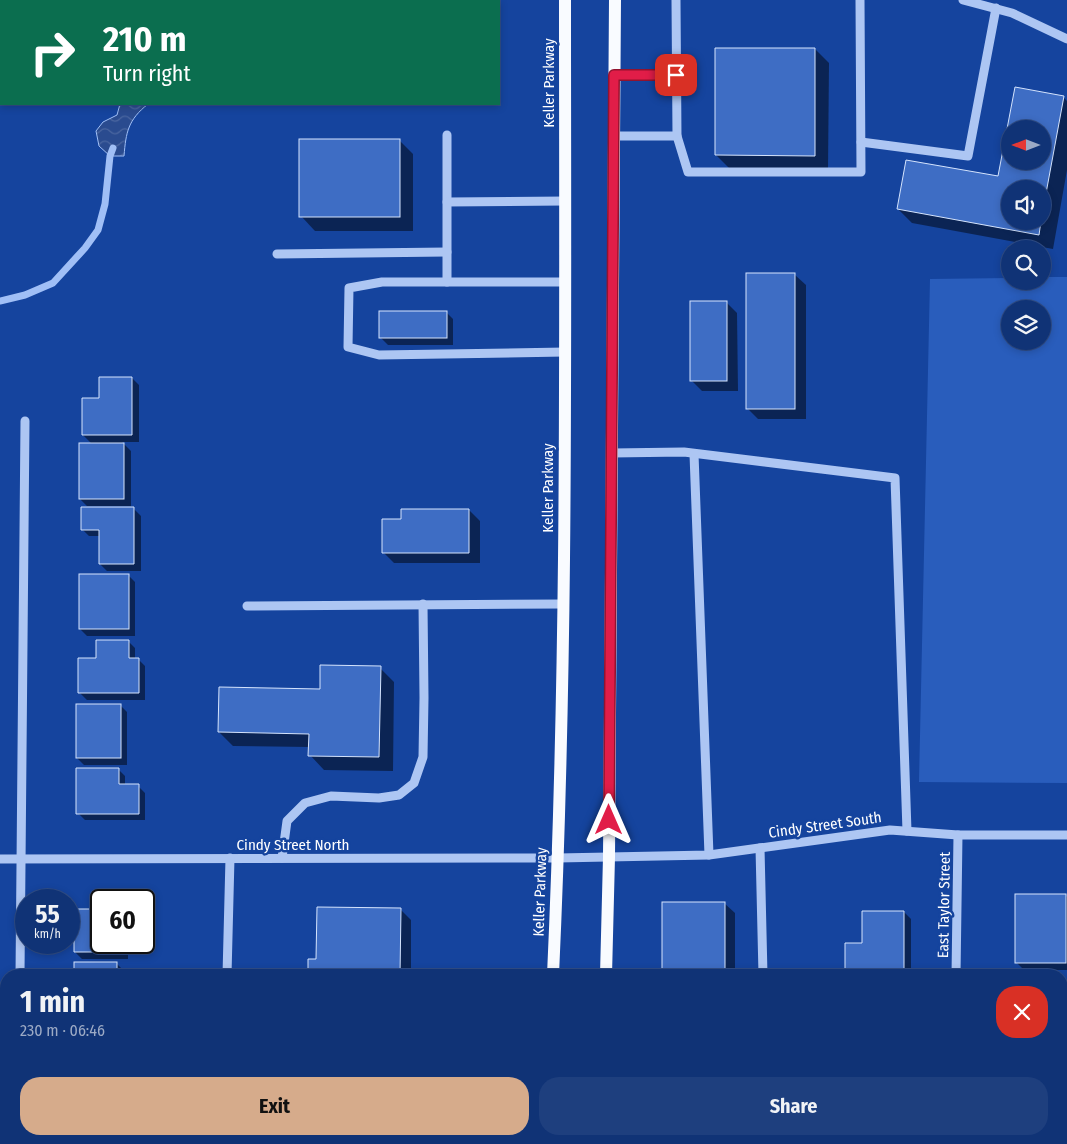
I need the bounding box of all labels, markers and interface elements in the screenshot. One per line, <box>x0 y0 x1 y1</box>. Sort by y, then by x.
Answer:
text: 210 m <box>103 18 187 60</box>
icon: right <box>20 20 85 85</box>
street label: Keller Parkway <box>540 38 558 128</box>
pin <box>655 54 697 96</box>
text: Turn right <box>103 60 191 87</box>
icon: arrive <box>662 61 690 89</box>
north arrow <box>1001 120 1051 170</box>
map controls <box>1001 120 1051 350</box>
button: sound <box>1001 180 1051 230</box>
button: search <box>1001 240 1051 290</box>
button: layers <box>1001 300 1051 350</box>
street label: Keller Parkway <box>539 443 557 533</box>
position arrow <box>582 793 634 845</box>
street label: Cindy Street South <box>767 808 883 842</box>
street label: Cindy Street North <box>236 836 350 854</box>
street label: Keller Parkway <box>529 847 551 937</box>
street label: East Taylor Street <box>934 852 954 958</box>
speed limit sign: 60 <box>90 889 155 954</box>
text: 55 <box>35 900 60 930</box>
text: km/h <box>34 927 61 941</box>
text: 1 min <box>20 984 85 1020</box>
button: close <box>996 986 1048 1038</box>
text: 230 m · 06:46 <box>20 1021 105 1040</box>
button: Exit <box>20 1077 529 1135</box>
button: Share <box>539 1077 1048 1135</box>

